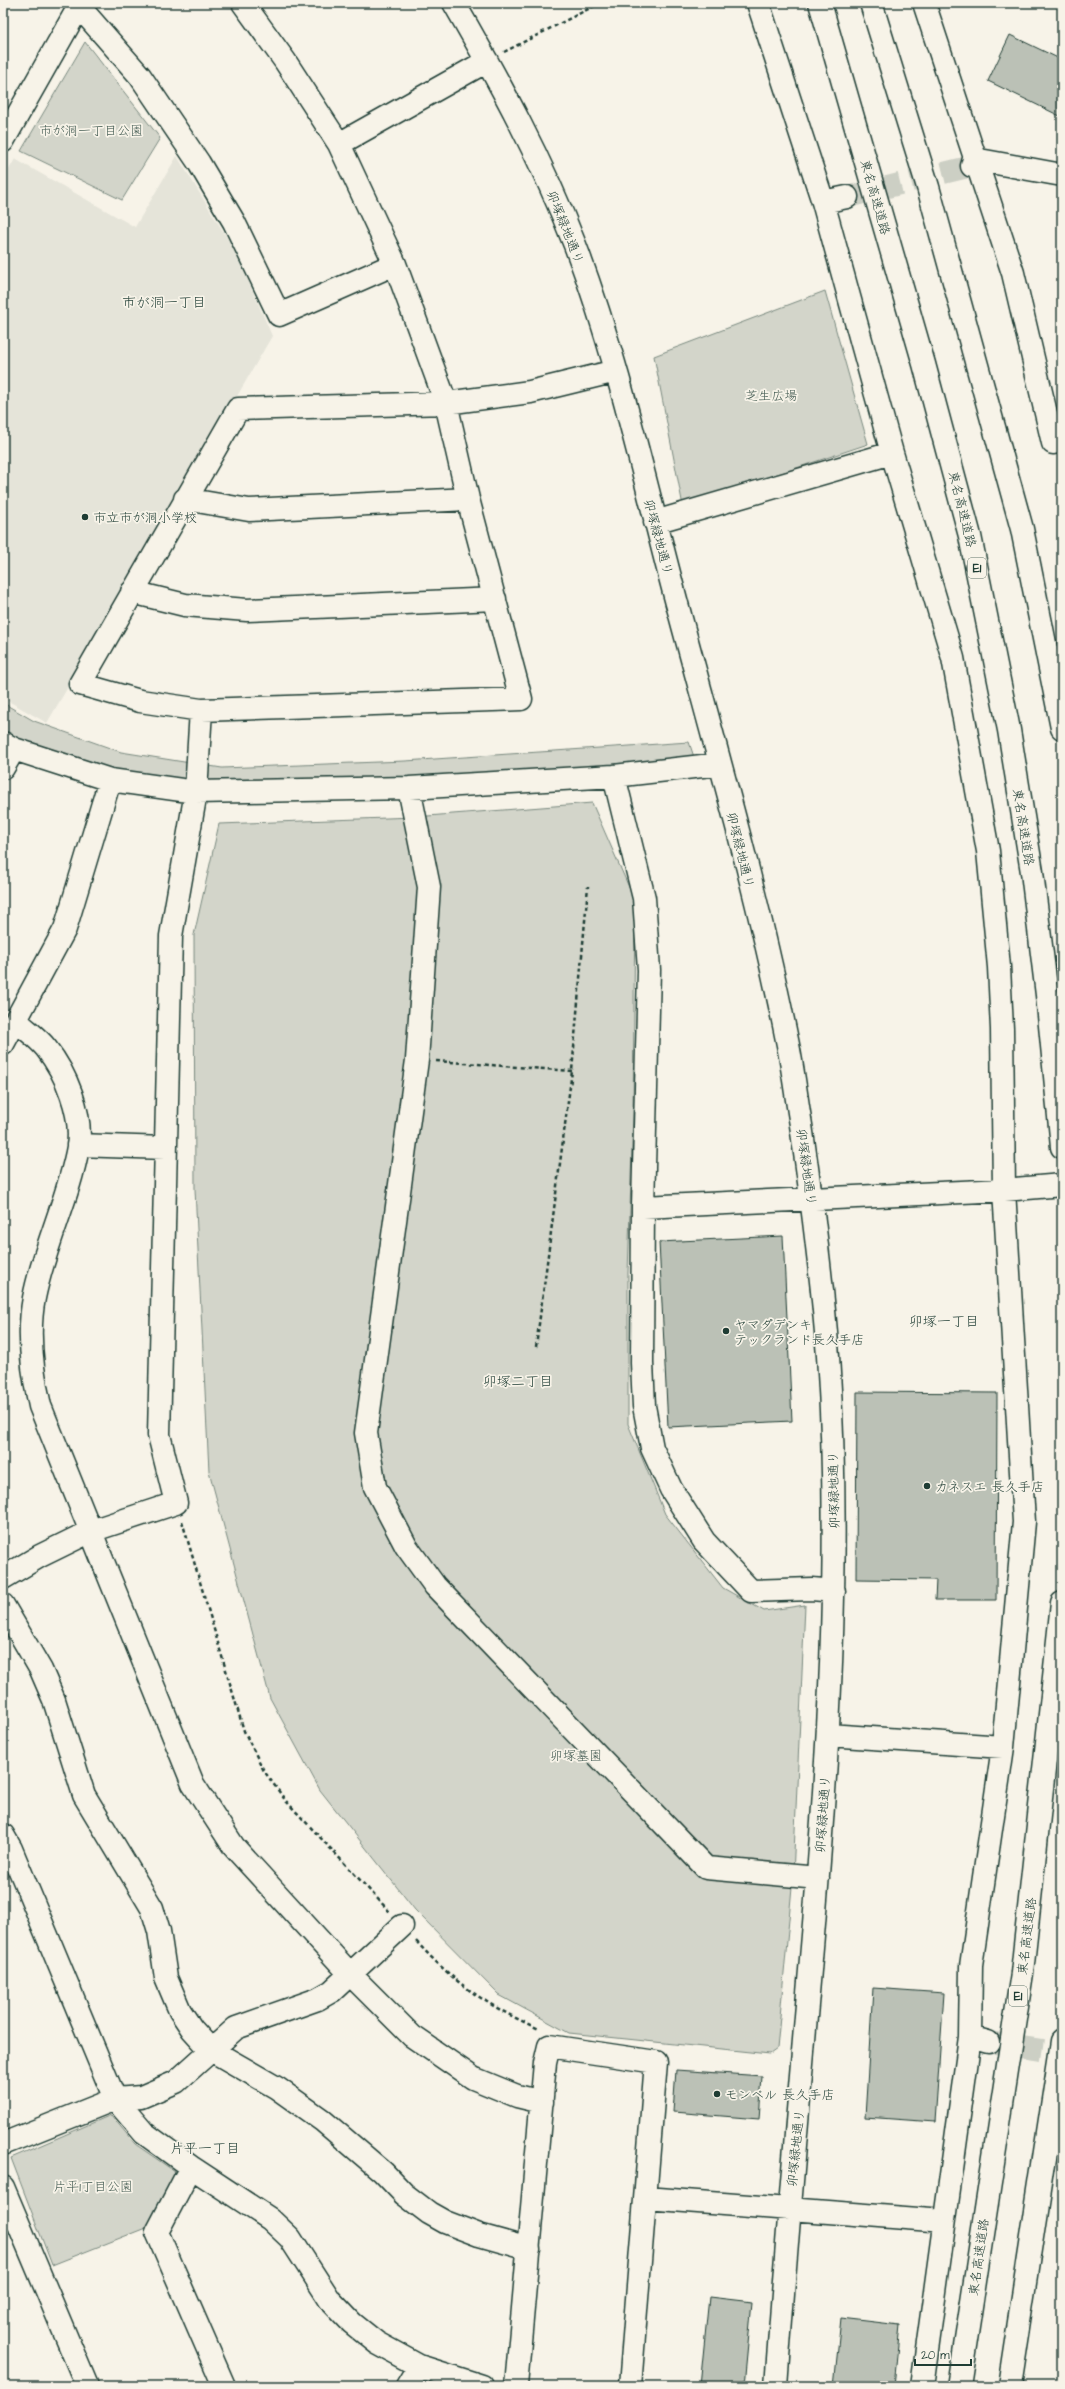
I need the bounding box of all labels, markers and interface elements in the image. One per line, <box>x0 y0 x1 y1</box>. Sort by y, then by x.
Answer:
park label: 市が洞一丁目公園 <box>39 122 143 140</box>
street label: 東名高速道路 <box>856 157 894 237</box>
street label: 卯塚緑地通り <box>542 188 588 267</box>
district label: 市が洞一丁目 <box>122 293 206 313</box>
park label: 芝生広場 <box>745 387 797 405</box>
street label: 東名高速道路 <box>944 469 980 549</box>
street label: 卯塚緑地通り <box>639 497 677 577</box>
place label: 市立市が洞小学校 <box>93 509 197 527</box>
marker: 市立市が洞小学校 <box>80 512 90 522</box>
road number: E1 <box>968 558 986 578</box>
street label: 東名高速道路 <box>1008 787 1038 867</box>
street label: 卯塚緑地通り <box>722 810 758 890</box>
street label: 卯塚緑地通り <box>792 1127 820 1207</box>
district label: 卯塚一丁目 <box>909 1312 979 1332</box>
place label: ヤマダデンキ テックランド長久手店 <box>734 1316 864 1349</box>
marker: ヤマダデンキ テックランド長久手店 <box>721 1326 731 1336</box>
district label: 卯塚二丁目 <box>483 1372 553 1392</box>
street label: 卯塚緑地通り <box>824 1451 844 1529</box>
place label: カネスエ 長久手店 <box>935 1478 1044 1496</box>
marker: カネスエ 長久手店 <box>922 1481 932 1491</box>
park label: 卯塚墓園 <box>550 1747 602 1765</box>
street label: 卯塚緑地通り <box>811 1775 835 1854</box>
street label: 東名高速道路 <box>1013 1896 1041 1976</box>
road number: E1 <box>1009 1986 1027 2006</box>
place label: モンベル 長久手店 <box>725 2086 834 2104</box>
marker: モンベル 長久手店 <box>712 2089 722 2099</box>
street label: 卯塚緑地通り <box>783 2108 809 2188</box>
district label: 片平一丁目 <box>170 2139 240 2159</box>
park label: 片平1丁目公園 <box>53 2178 133 2196</box>
street label: 東名高速道路 <box>965 2217 993 2297</box>
scale bar <box>915 2341 971 2367</box>
text: 20 m <box>921 2347 950 2364</box>

